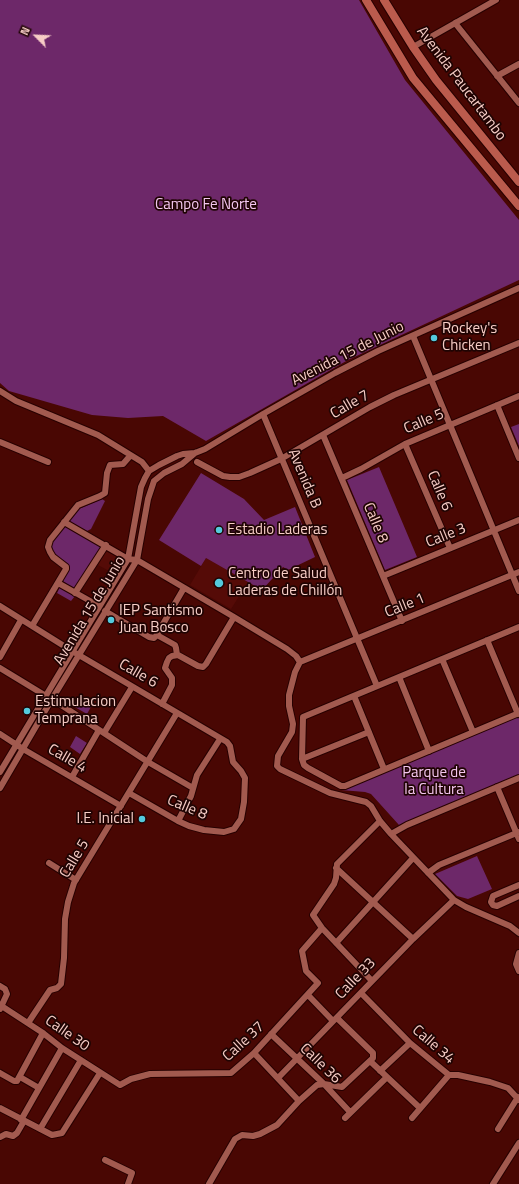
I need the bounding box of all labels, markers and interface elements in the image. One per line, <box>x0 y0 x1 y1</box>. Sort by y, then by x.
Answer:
north arrow <box>16 16 56 56</box>
street label: Avenida Paucartambo <box>412 23 510 145</box>
text: N <box>16 24 34 38</box>
park label: Campo Fe Norte <box>155 196 257 214</box>
street label: Avenida 15 de Junio <box>289 318 407 390</box>
place label: Rockey's Chicken <box>442 320 497 355</box>
marker: Rockey's Chicken <box>429 333 439 343</box>
street label: Calle 7 <box>327 387 373 423</box>
street label: Calle 5 <box>401 406 447 438</box>
street label: Avenida B <box>283 447 325 511</box>
street label: Calle 6 <box>423 468 455 514</box>
street label: Calle 8 <box>359 500 391 546</box>
street label: Calle 3 <box>423 520 469 552</box>
place label: Estadio Laderas <box>227 521 327 539</box>
marker: Estadio Laderas <box>214 525 224 535</box>
street label: Avenida 15 de Junio <box>50 553 130 669</box>
place label: Centro de Salud Laderas de Chillón <box>228 565 342 600</box>
marker: Centro de Salud Laderas de Chillón <box>213 577 225 589</box>
street label: Calle 1 <box>382 590 428 622</box>
place label: IEP Santismo Juan Bosco <box>119 602 203 637</box>
marker: IEP Santismo Juan Bosco <box>106 615 116 625</box>
street label: Calle 6 <box>115 656 161 692</box>
place label: Estimulacion Temprana <box>35 693 116 728</box>
marker: Estimulacion Temprana <box>22 706 32 716</box>
street label: Calle 4 <box>44 741 90 777</box>
park label: Parque de la Cultura <box>402 764 466 799</box>
street label: Calle 8 <box>164 792 210 824</box>
place label: I.E. Inicial <box>76 810 134 828</box>
marker: I.E. Inicial <box>137 814 147 824</box>
street label: Calle 5 <box>57 836 93 882</box>
street label: Calle 33 <box>332 955 380 1003</box>
street label: Calle 30 <box>41 1012 93 1056</box>
street label: Calle 37 <box>219 1018 269 1066</box>
street label: Calle 34 <box>408 1022 458 1068</box>
street label: Calle 36 <box>296 1040 344 1088</box>

